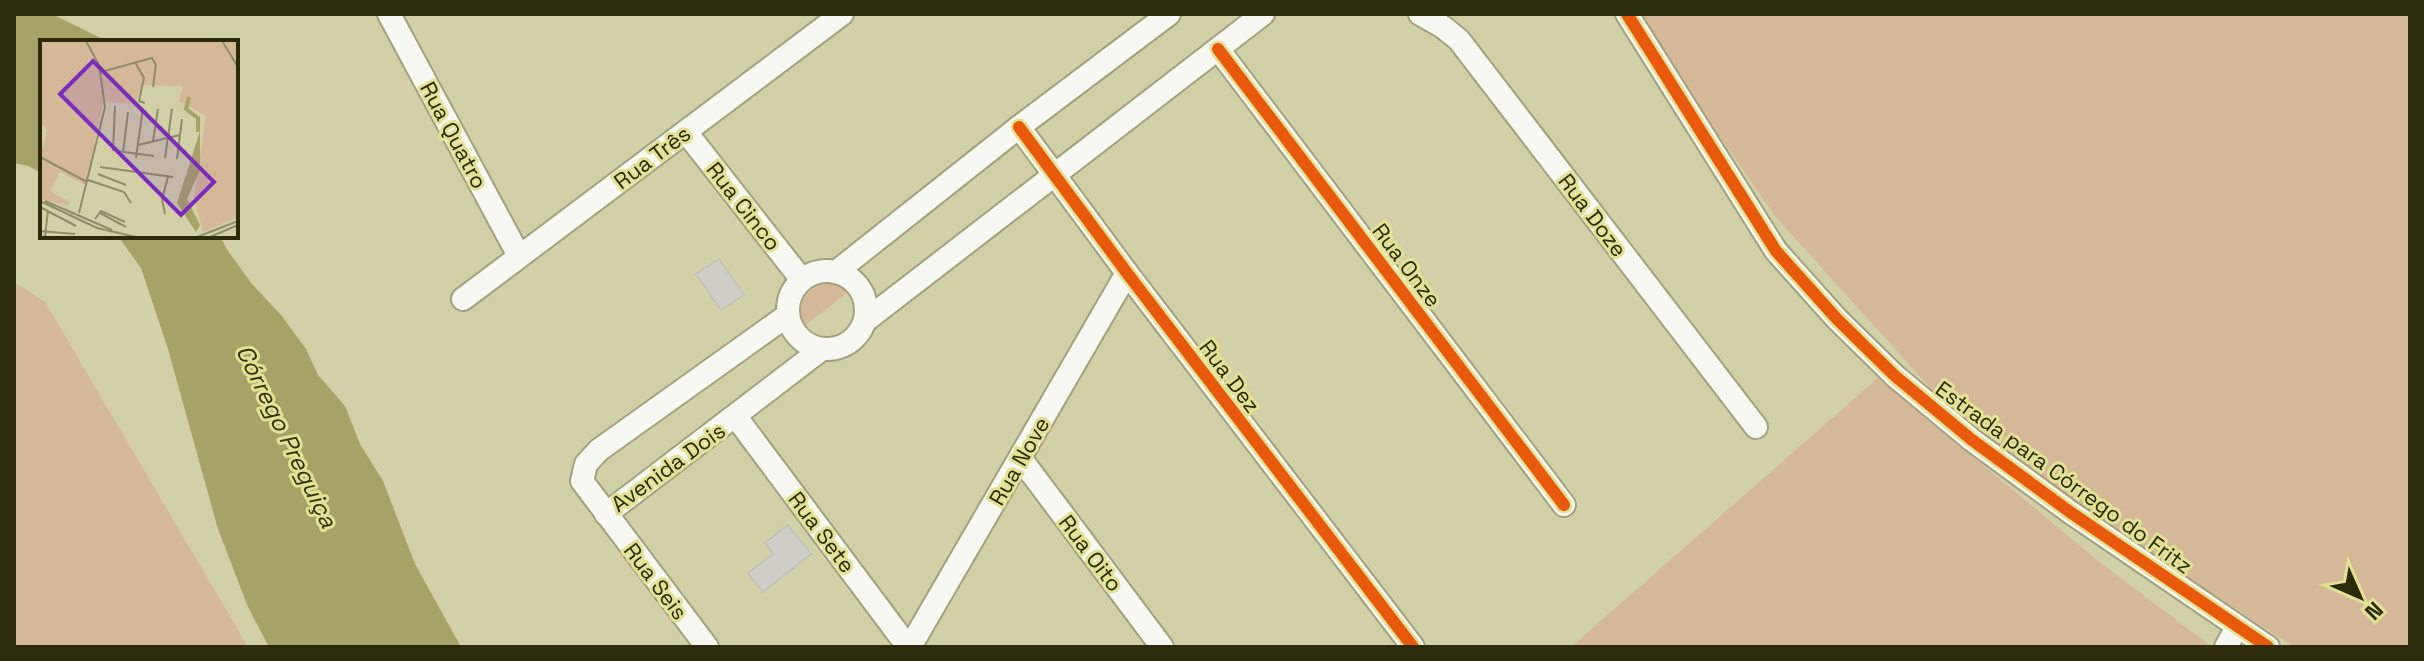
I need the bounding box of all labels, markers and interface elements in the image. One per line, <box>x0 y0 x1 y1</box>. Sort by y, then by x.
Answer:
inset map <box>40 40 238 238</box>
street label: Rua Quatro <box>414 77 494 193</box>
street label: Rua Três <box>608 119 696 195</box>
street label: Rua Cinco <box>701 156 787 256</box>
street label: Rua Doze <box>1552 168 1634 262</box>
street label: Rua Onze <box>1366 217 1448 313</box>
street label: Rua Dez <box>1193 334 1267 418</box>
water label: Córrego Preguiça <box>229 339 345 533</box>
street label: Estrada para Córrego do Fritz <box>1930 374 2198 580</box>
street label: Rua Nove <box>982 412 1056 510</box>
street label: Avenida Dois <box>605 416 731 518</box>
street label: Rua Sete <box>782 486 862 578</box>
street label: Rua Oito <box>1053 509 1129 597</box>
street label: Rua Seis <box>618 537 694 625</box>
north arrow <box>2320 557 2400 637</box>
text: N <box>2359 596 2389 626</box>

